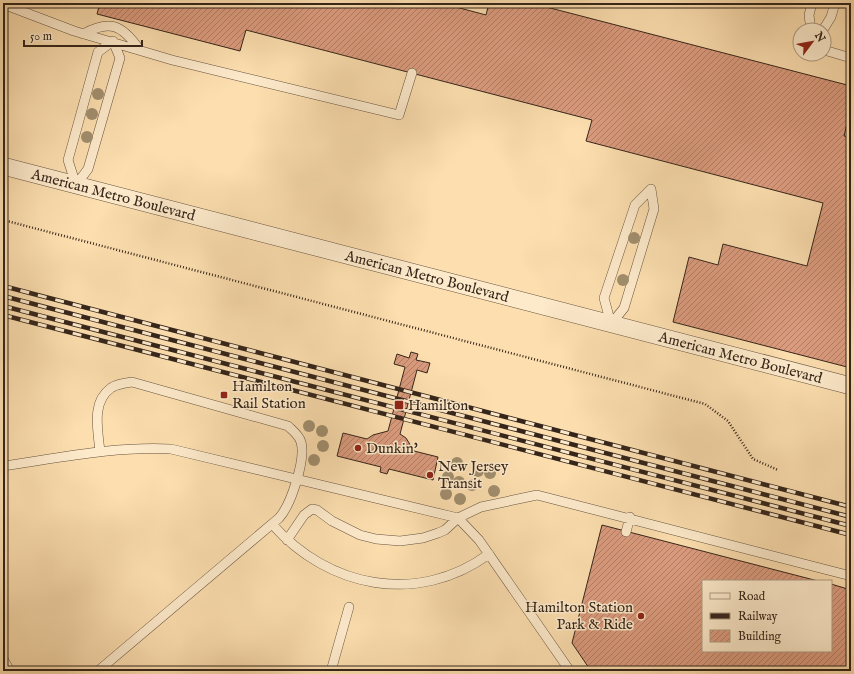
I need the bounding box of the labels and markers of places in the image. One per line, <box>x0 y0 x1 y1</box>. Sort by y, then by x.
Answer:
place label: Hamilton Rail Station <box>232 377 306 413</box>
marker: Hamilton Rail Station <box>219 390 229 400</box>
place label: Hamilton <box>408 396 468 415</box>
marker: Hamilton <box>393 399 405 411</box>
place label: Dunkin' <box>366 439 418 458</box>
marker: Dunkin' <box>353 443 363 453</box>
place label: New Jersey Transit <box>438 457 509 493</box>
marker: New Jersey Transit <box>425 470 435 480</box>
place label: Hamilton Station Park & Ride <box>525 598 633 634</box>
marker: Hamilton Station Park & Ride <box>636 611 646 621</box>

